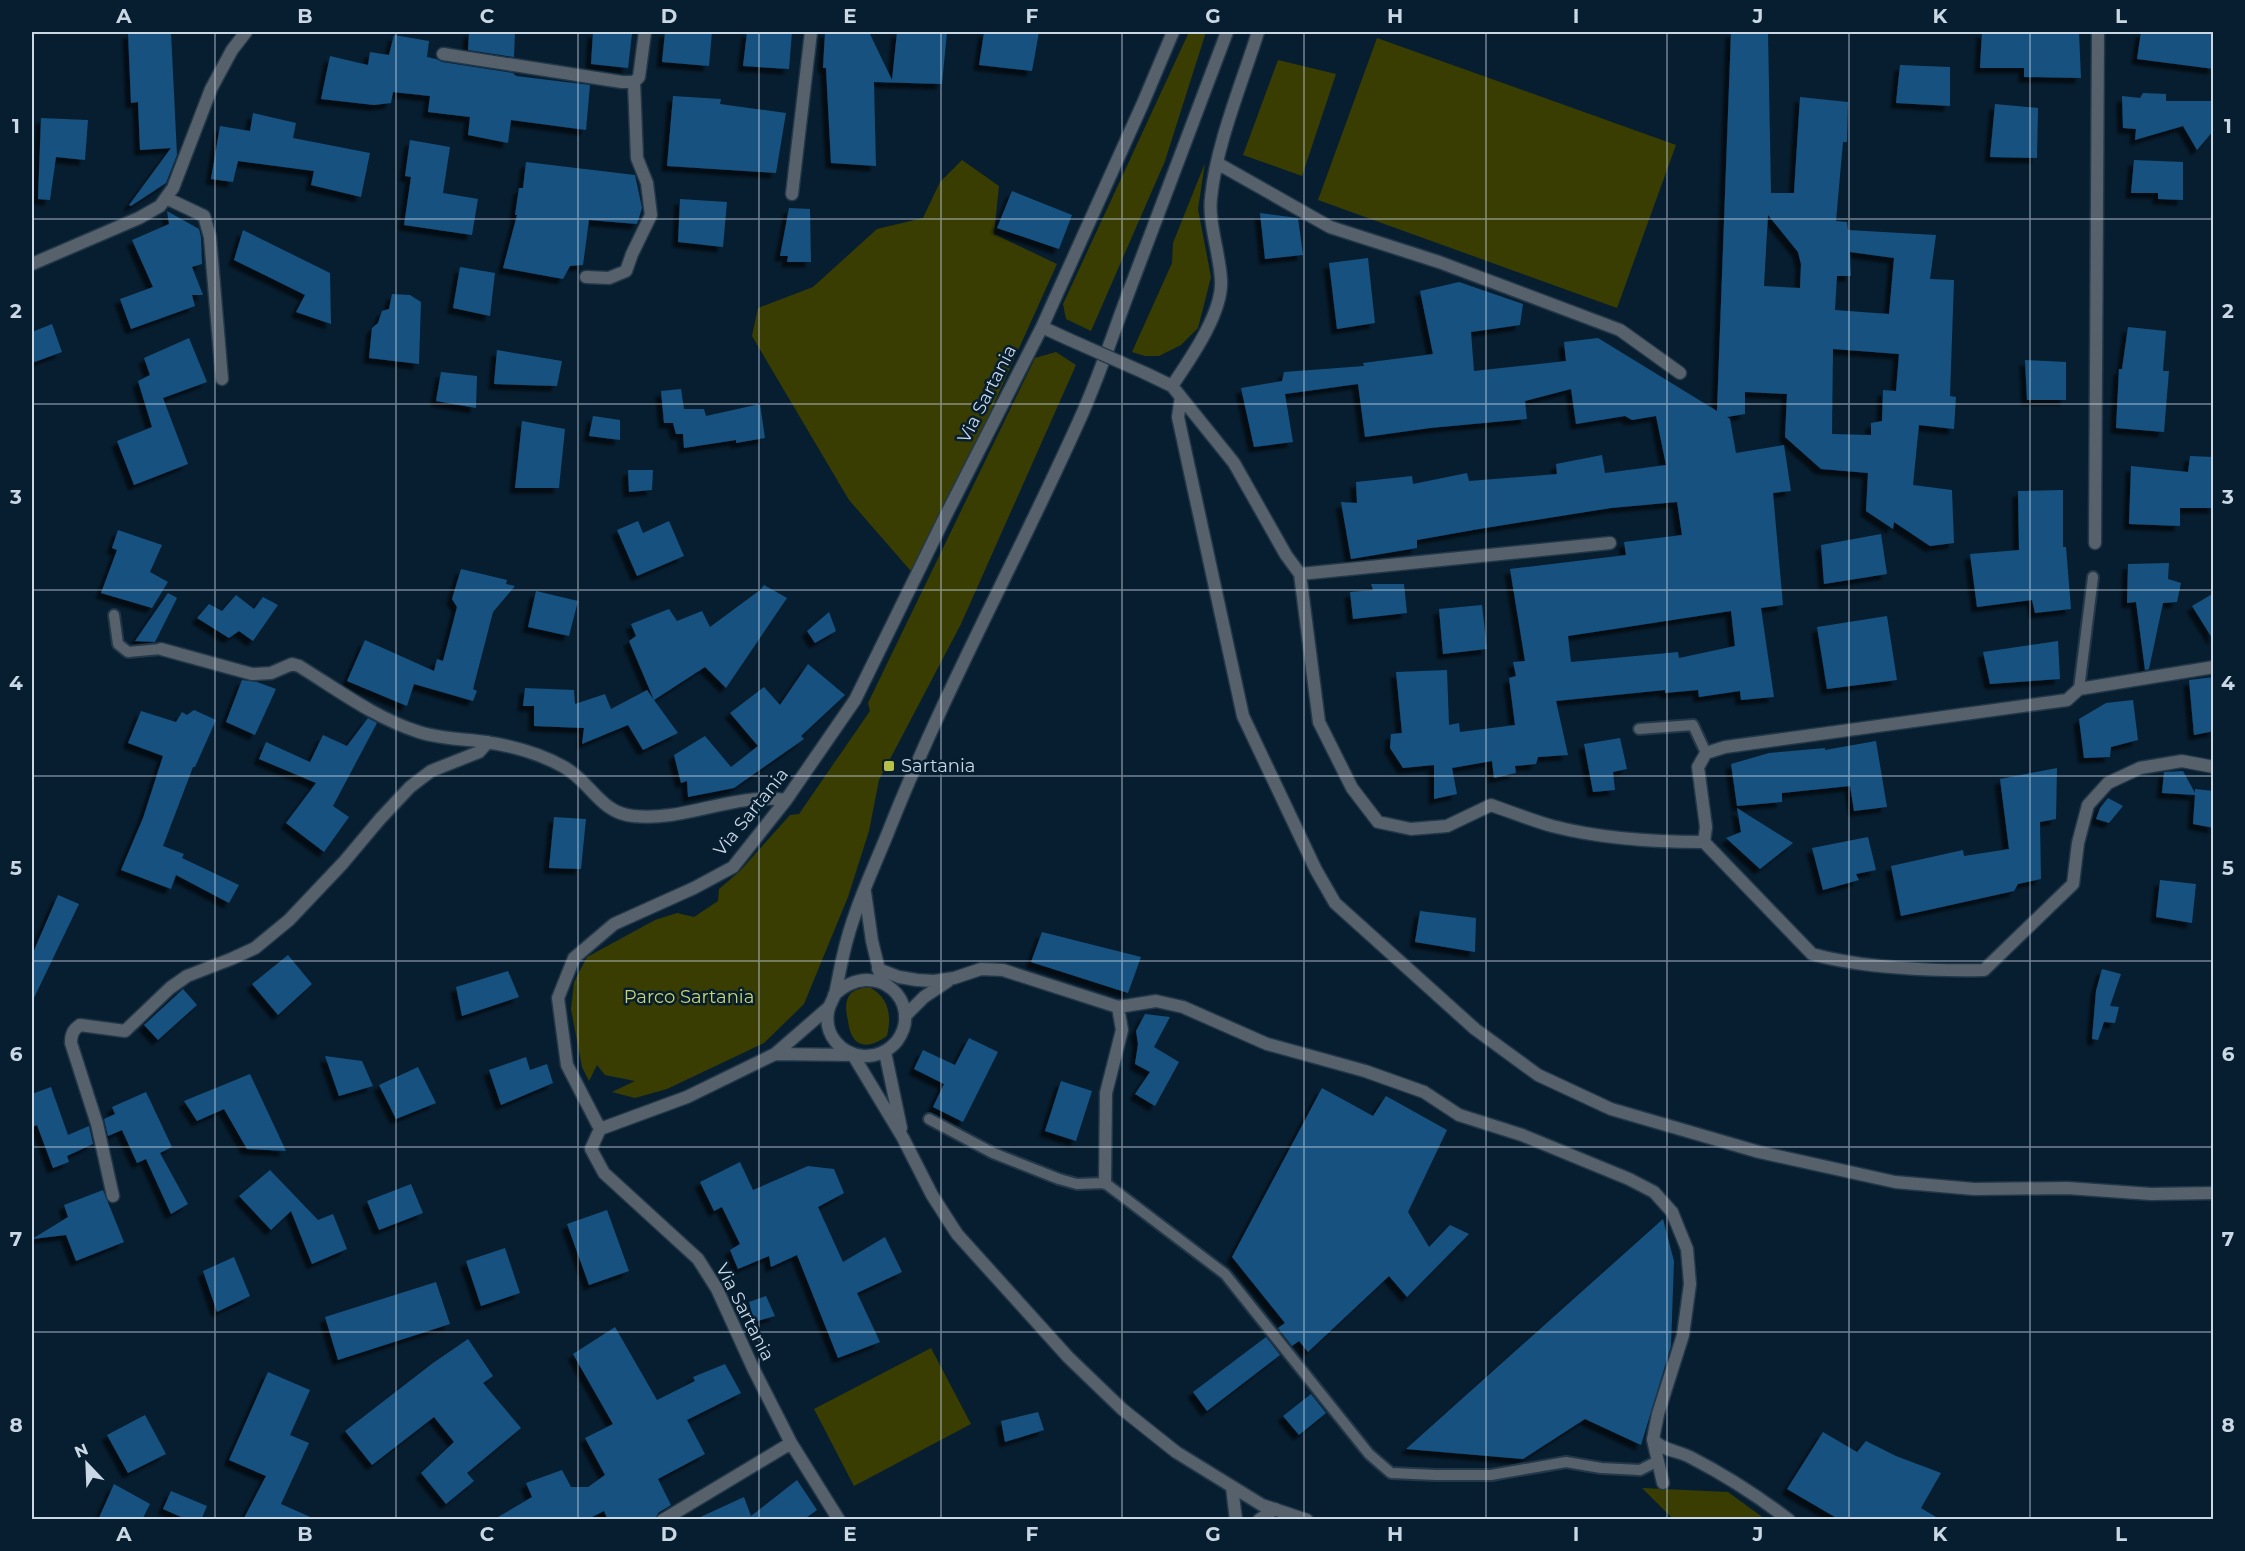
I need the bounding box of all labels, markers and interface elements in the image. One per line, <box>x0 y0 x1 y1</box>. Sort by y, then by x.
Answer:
text: A <box>115 4 132 28</box>
text: B <box>297 4 313 28</box>
text: C <box>480 4 495 28</box>
text: D <box>661 4 677 28</box>
text: E <box>843 4 857 28</box>
text: F <box>1026 4 1039 28</box>
text: G <box>1205 4 1221 28</box>
text: H <box>1387 4 1403 28</box>
text: I <box>1573 4 1579 28</box>
text: J <box>1752 4 1763 28</box>
text: K <box>1933 4 1949 28</box>
text: L <box>2115 4 2127 28</box>
text: 1 <box>12 114 20 138</box>
text: 1 <box>2224 114 2232 138</box>
text: 2 <box>10 299 22 323</box>
text: 2 <box>2222 299 2234 323</box>
street label: Via Sartania <box>953 341 1021 447</box>
text: 3 <box>9 485 22 509</box>
text: 3 <box>2221 485 2234 509</box>
text: 4 <box>9 671 23 695</box>
text: 4 <box>2221 671 2235 695</box>
place label: Sartania <box>901 755 975 777</box>
marker: Sartania <box>882 759 896 773</box>
street label: Via Sartania <box>709 764 793 860</box>
text: 5 <box>10 856 22 880</box>
text: 5 <box>2222 856 2234 880</box>
park label: Parco Sartania <box>624 986 754 1008</box>
text: 6 <box>10 1042 23 1066</box>
text: 6 <box>2222 1042 2235 1066</box>
text: 7 <box>10 1227 22 1251</box>
text: 7 <box>2222 1227 2234 1251</box>
street label: Via Sartania <box>711 1259 779 1365</box>
text: 8 <box>9 1413 23 1437</box>
text: 8 <box>2221 1413 2235 1437</box>
north arrow <box>57 1434 117 1494</box>
text: N <box>72 1439 91 1462</box>
text: A <box>115 1522 132 1546</box>
text: B <box>297 1522 313 1546</box>
text: C <box>480 1522 495 1546</box>
text: D <box>661 1522 677 1546</box>
text: E <box>843 1522 857 1546</box>
text: F <box>1026 1522 1039 1546</box>
text: G <box>1205 1522 1221 1546</box>
text: H <box>1387 1522 1403 1546</box>
text: I <box>1573 1522 1579 1546</box>
text: J <box>1752 1522 1763 1546</box>
text: K <box>1933 1522 1949 1546</box>
text: L <box>2115 1522 2127 1546</box>

